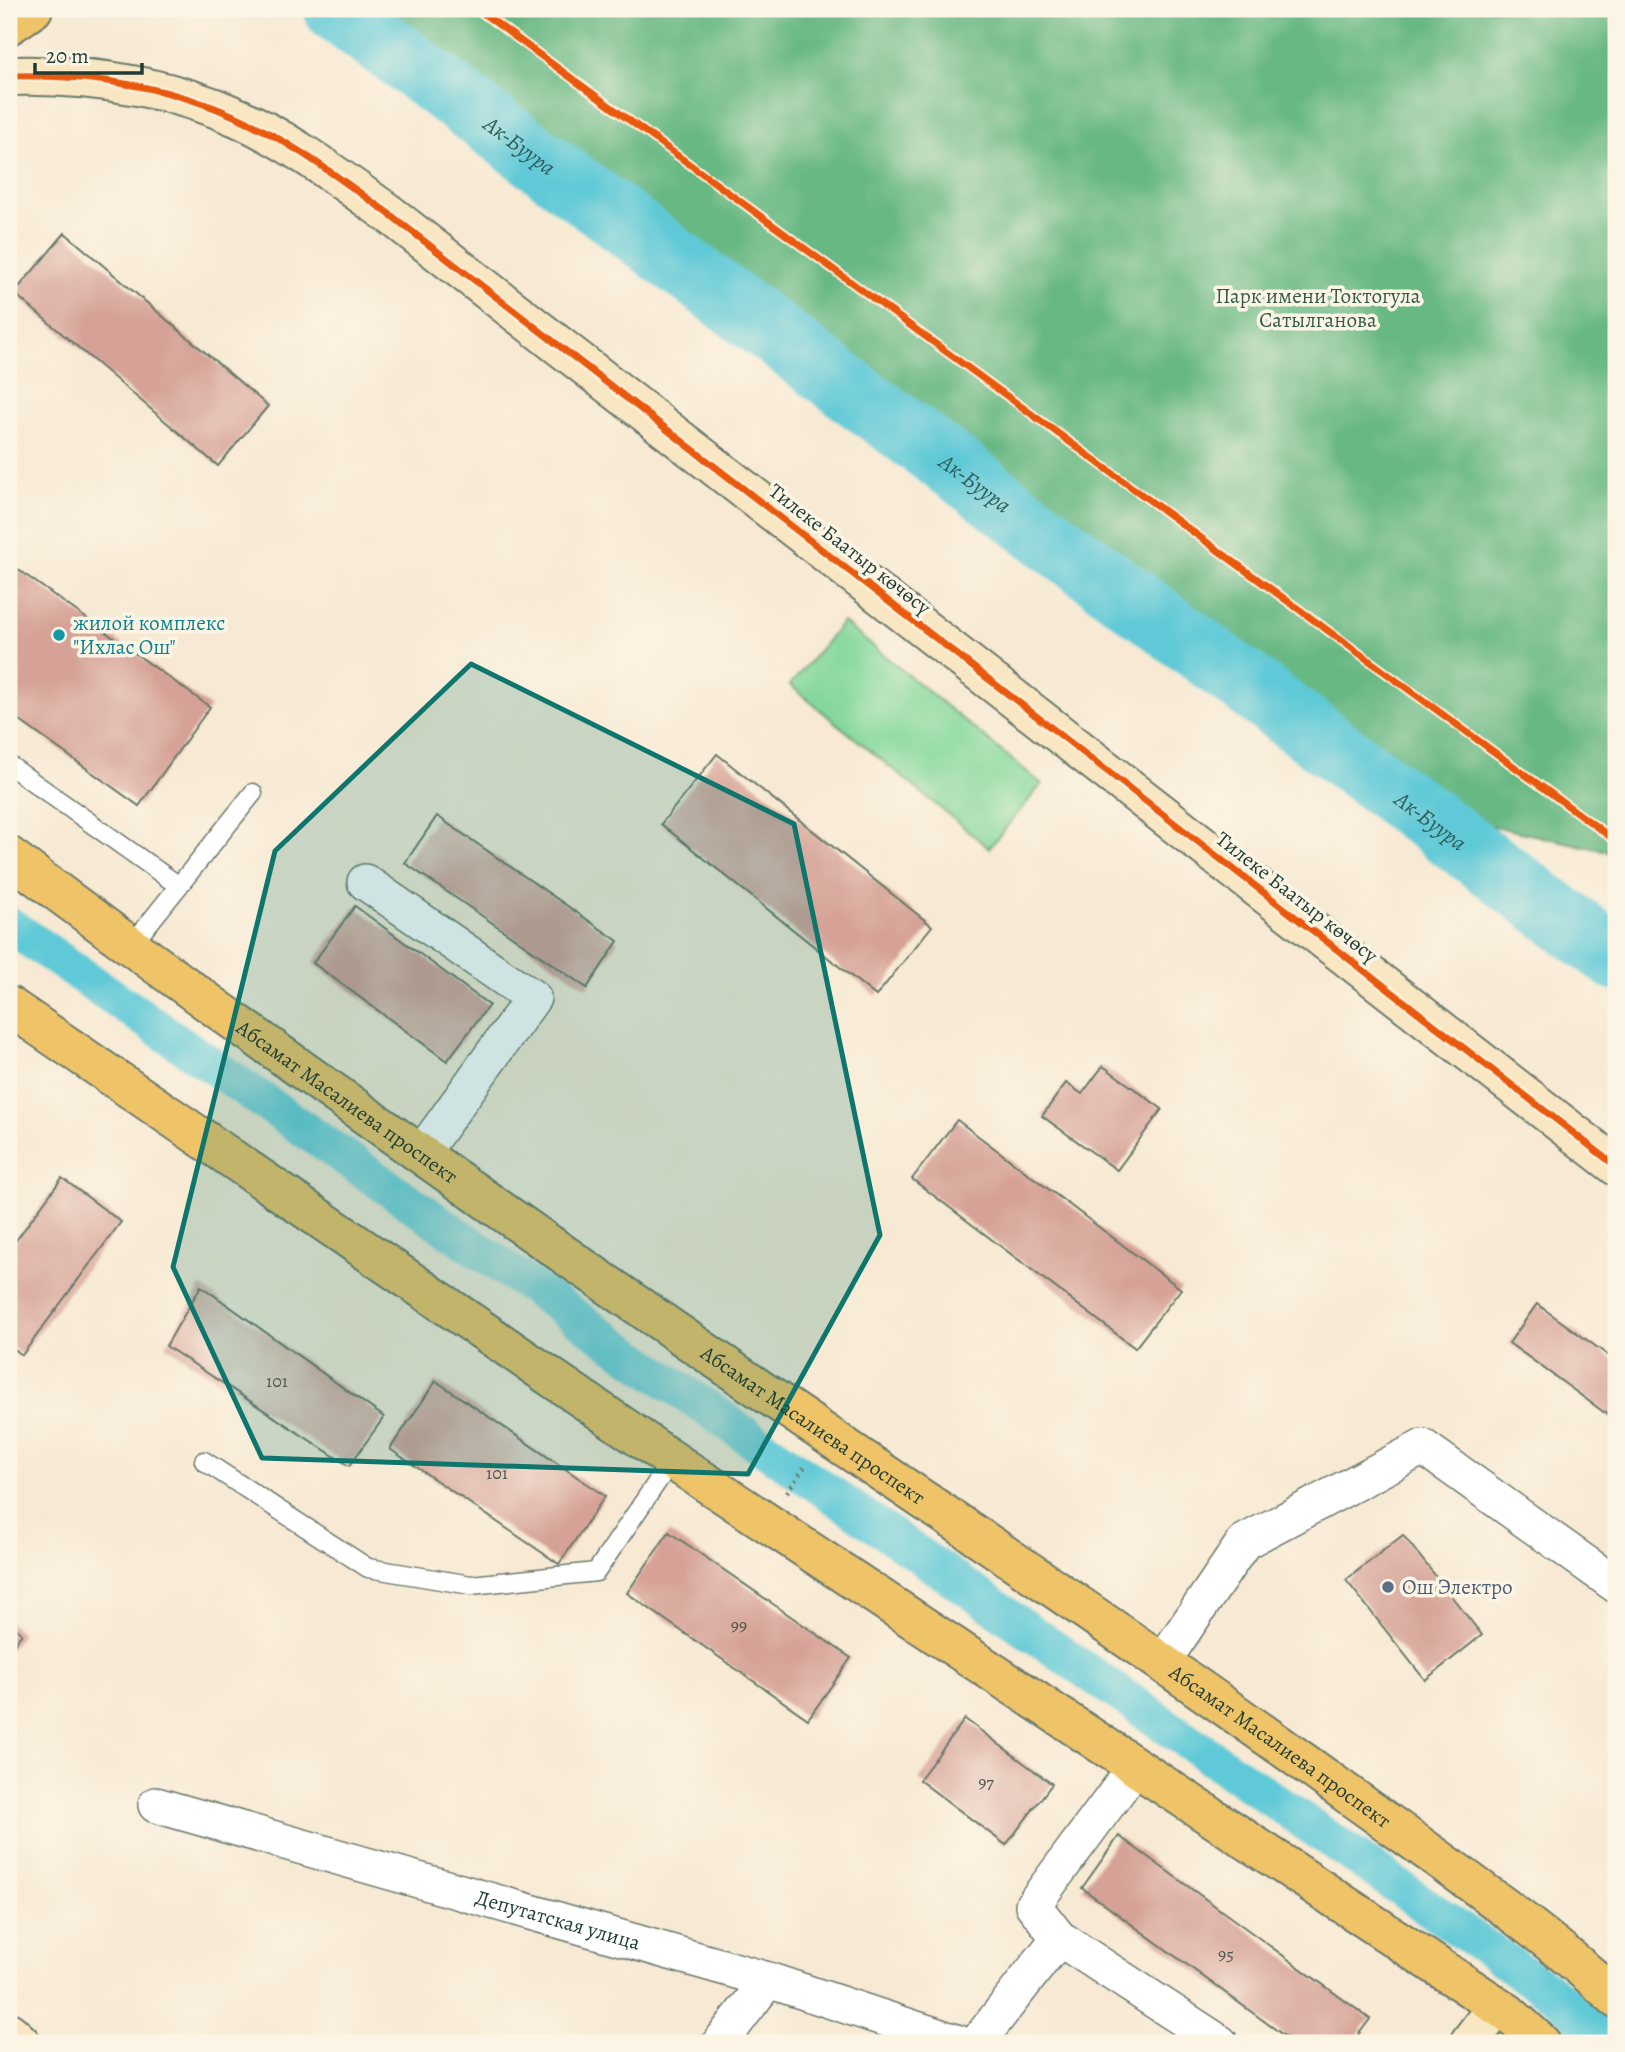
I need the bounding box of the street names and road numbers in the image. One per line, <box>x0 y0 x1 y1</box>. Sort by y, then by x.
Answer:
street label: Тилеке Баатыр көчөсү <box>763 477 937 621</box>
street label: Тилеке Баатыр көчөсү <box>1210 825 1384 969</box>
street label: Абсамат Масалиева проспект <box>230 1013 463 1190</box>
street label: Абсамат Масалиева проспект <box>694 1338 931 1511</box>
street label: Абсамат Масалиева проспект <box>1163 1657 1396 1835</box>
street label: Депутатская улица <box>472 1883 644 1957</box>

